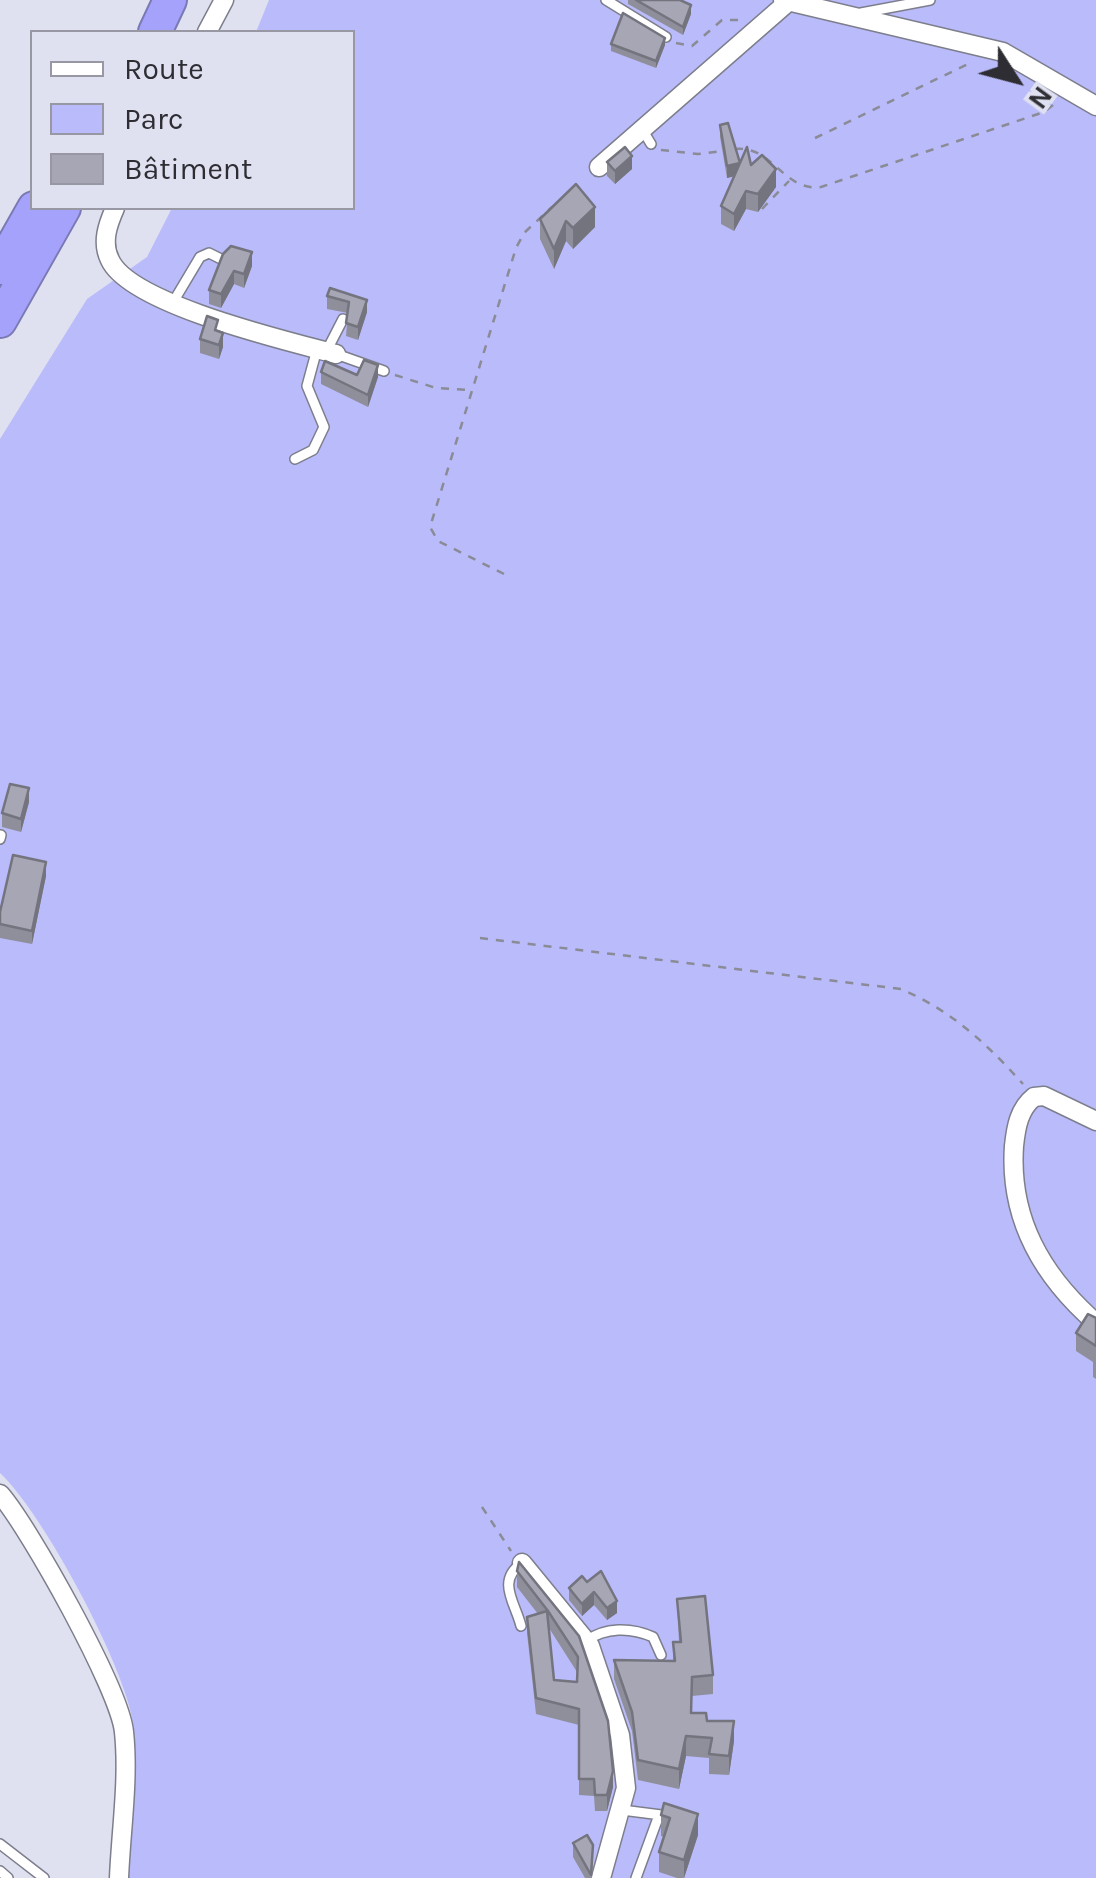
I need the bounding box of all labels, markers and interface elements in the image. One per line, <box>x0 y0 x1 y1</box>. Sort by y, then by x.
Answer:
legend <box>30 30 355 210</box>
north arrow <box>966 30 1066 130</box>
text: Route <box>124 51 204 87</box>
text: N <box>1021 80 1060 116</box>
text: Parc <box>124 101 183 137</box>
text: Bâtiment <box>124 151 252 187</box>

